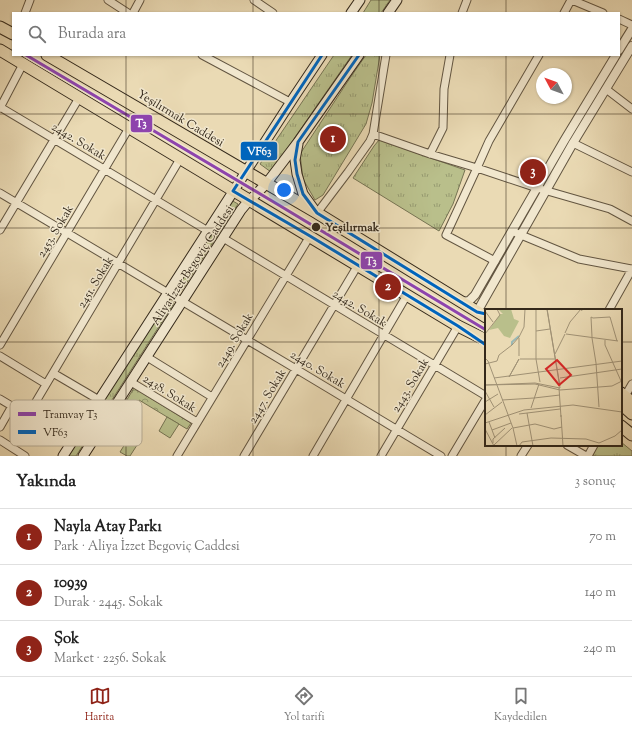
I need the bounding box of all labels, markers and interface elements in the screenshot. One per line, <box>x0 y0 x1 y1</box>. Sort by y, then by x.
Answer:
search box <box>12 12 620 56</box>
icon: search <box>26 23 48 45</box>
text: Burada ara <box>58 24 126 45</box>
north arrow <box>536 68 572 104</box>
street label: Yeşilırmak Caddesi <box>134 86 228 152</box>
line badge: T3 <box>130 114 153 133</box>
text: T3 <box>134 116 147 132</box>
street label: 2442. Sokak <box>48 118 110 166</box>
pin: 1 <box>320 124 346 154</box>
line badge: VF63 <box>240 141 278 161</box>
text: VF63 <box>246 144 272 160</box>
pin: 3 <box>520 157 546 187</box>
your location <box>274 180 294 200</box>
street label: 2453. Sokak <box>33 201 79 261</box>
street label: Aliya İzzet Begoviç Caddesi <box>147 201 239 329</box>
place label: Yeşilırmak <box>324 219 380 237</box>
marker: Yeşilırmak <box>310 221 322 233</box>
line badge: T3 <box>360 251 383 270</box>
street label: 2451. Sokak <box>73 253 119 312</box>
text: T3 <box>364 254 377 270</box>
pin: 2 <box>375 272 401 302</box>
street label: 2442. Sokak <box>330 286 390 330</box>
street label: 2449. Sokak <box>211 309 259 371</box>
inset map <box>485 309 622 446</box>
street label: 2440. Sokak <box>286 346 349 394</box>
street label: 2443. Sokak <box>388 355 434 416</box>
street label: 2447. Sokak <box>244 365 292 427</box>
street label: 2438. Sokak <box>139 370 200 418</box>
legend <box>10 400 142 446</box>
text: Tramvay T3 <box>43 407 97 423</box>
text: VF63 <box>43 425 68 441</box>
text: Yakında <box>16 470 76 494</box>
text: 3 sonuç <box>575 473 616 491</box>
text: Nayla Atay Parkı <box>54 517 162 538</box>
text: 1 <box>27 528 31 546</box>
text: 70 m <box>589 528 616 546</box>
text: Park · Aliya İzzet Begoviç Caddesi <box>54 538 240 556</box>
text: 10939 <box>54 573 87 594</box>
text: 2 <box>26 584 32 602</box>
text: 140 m <box>585 584 616 602</box>
text: Durak · 2445. Sokak <box>54 594 163 612</box>
text: Şok <box>54 629 79 650</box>
text: 3 <box>26 640 32 658</box>
text: 240 m <box>583 640 616 658</box>
text: Market · 2256. Sokak <box>54 650 167 668</box>
tab: Harita <box>85 685 114 725</box>
tab: Yol tarifi <box>284 685 325 725</box>
tab: Kaydedilen <box>494 685 547 725</box>

